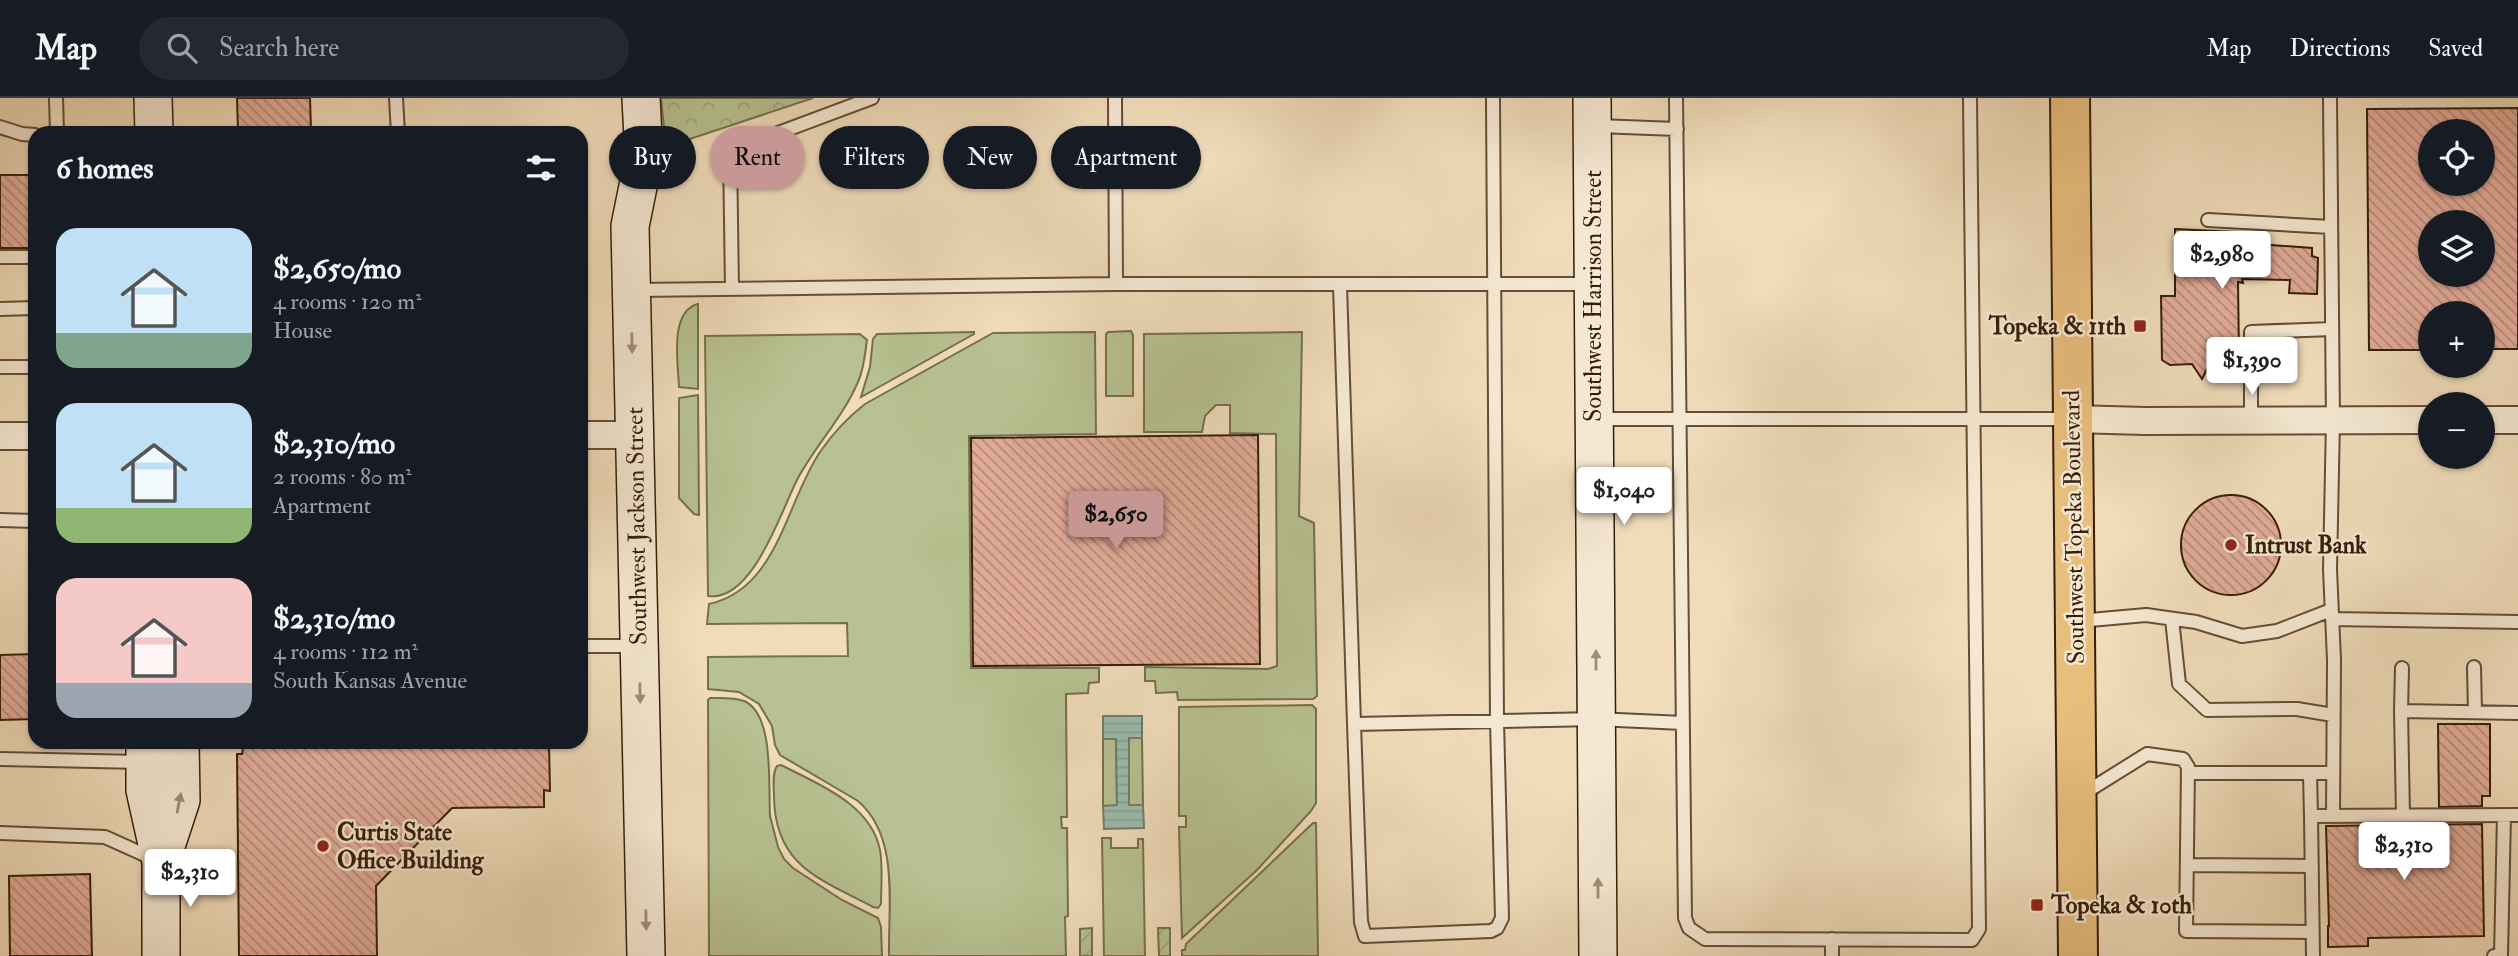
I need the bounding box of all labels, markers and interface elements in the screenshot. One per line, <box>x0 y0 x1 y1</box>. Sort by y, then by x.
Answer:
search box <box>139 17 629 80</box>
text: Map <box>35 28 97 69</box>
icon: search <box>163 29 201 67</box>
text: Search here <box>219 32 339 64</box>
text: Map <box>2206 33 2251 64</box>
text: Directions <box>2289 33 2390 64</box>
text: Saved <box>2428 33 2483 64</box>
map controls <box>2418 119 2495 469</box>
button: locate <box>2418 119 2495 196</box>
chip: Buy <box>609 126 696 189</box>
chip: Rent <box>710 126 805 189</box>
chip: Filters <box>819 126 929 189</box>
chip: New <box>943 126 1037 189</box>
chip: Apartment <box>1051 126 1201 189</box>
icon: filters <box>522 149 560 187</box>
text: 6 homes <box>56 150 154 187</box>
street label: Southwest Harrison Street <box>1578 170 1609 422</box>
button: layers <box>2418 210 2495 287</box>
pin: $2,980 <box>2165 232 2279 291</box>
text: $2,980 <box>2190 239 2254 268</box>
text: $2,650/mo <box>273 250 401 287</box>
icon: home <box>112 256 196 340</box>
text: 4 rooms · 120 m² <box>273 287 422 316</box>
button: + <box>2418 301 2495 378</box>
place label: Topeka & 11th <box>1988 311 2126 342</box>
text: House <box>273 316 332 345</box>
marker: Topeka & 11th <box>2132 318 2148 334</box>
one-way arrow <box>627 332 638 354</box>
pin: $1,390 <box>2195 338 2309 397</box>
text: $1,390 <box>2222 345 2282 374</box>
street label: Southwest Topeka Boulevard <box>2056 389 2092 664</box>
button: − <box>2418 392 2495 469</box>
street label: Southwest Jackson Street <box>619 406 655 645</box>
text: $2,310/mo <box>273 425 395 462</box>
icon: home <box>112 431 196 515</box>
text: 2 rooms · 80 m² <box>273 462 412 491</box>
pin: $1,040 <box>1567 468 1681 527</box>
text: $1,040 <box>1593 475 1655 504</box>
text: Apartment <box>273 491 371 520</box>
pin: $2,650 <box>1059 491 1173 551</box>
text: $2,650 <box>1084 499 1148 528</box>
place label: Intrust Bank <box>2245 530 2367 561</box>
marker: Intrust Bank <box>2223 537 2239 553</box>
text: $2,310/mo <box>273 600 395 637</box>
icon: home <box>112 606 196 690</box>
text: 4 rooms · 112 m² <box>273 637 418 666</box>
one-way arrow <box>1590 649 1602 671</box>
text: South Kansas Avenue <box>273 666 467 695</box>
one-way arrow <box>635 682 646 704</box>
one-way arrow <box>173 792 184 814</box>
place label: Curtis State Office Building <box>337 817 485 876</box>
pin: $2,310 <box>2347 822 2461 882</box>
text: $2,310 <box>2375 830 2433 859</box>
marker: Curtis State Office Building <box>315 838 331 854</box>
pin: $2,310 <box>133 850 247 909</box>
text: $2,310 <box>161 857 219 886</box>
one-way arrow <box>1592 877 1604 899</box>
place label: Topeka & 10th <box>2050 890 2192 921</box>
marker: Topeka & 10th <box>2029 897 2045 913</box>
one-way arrow <box>640 910 651 932</box>

